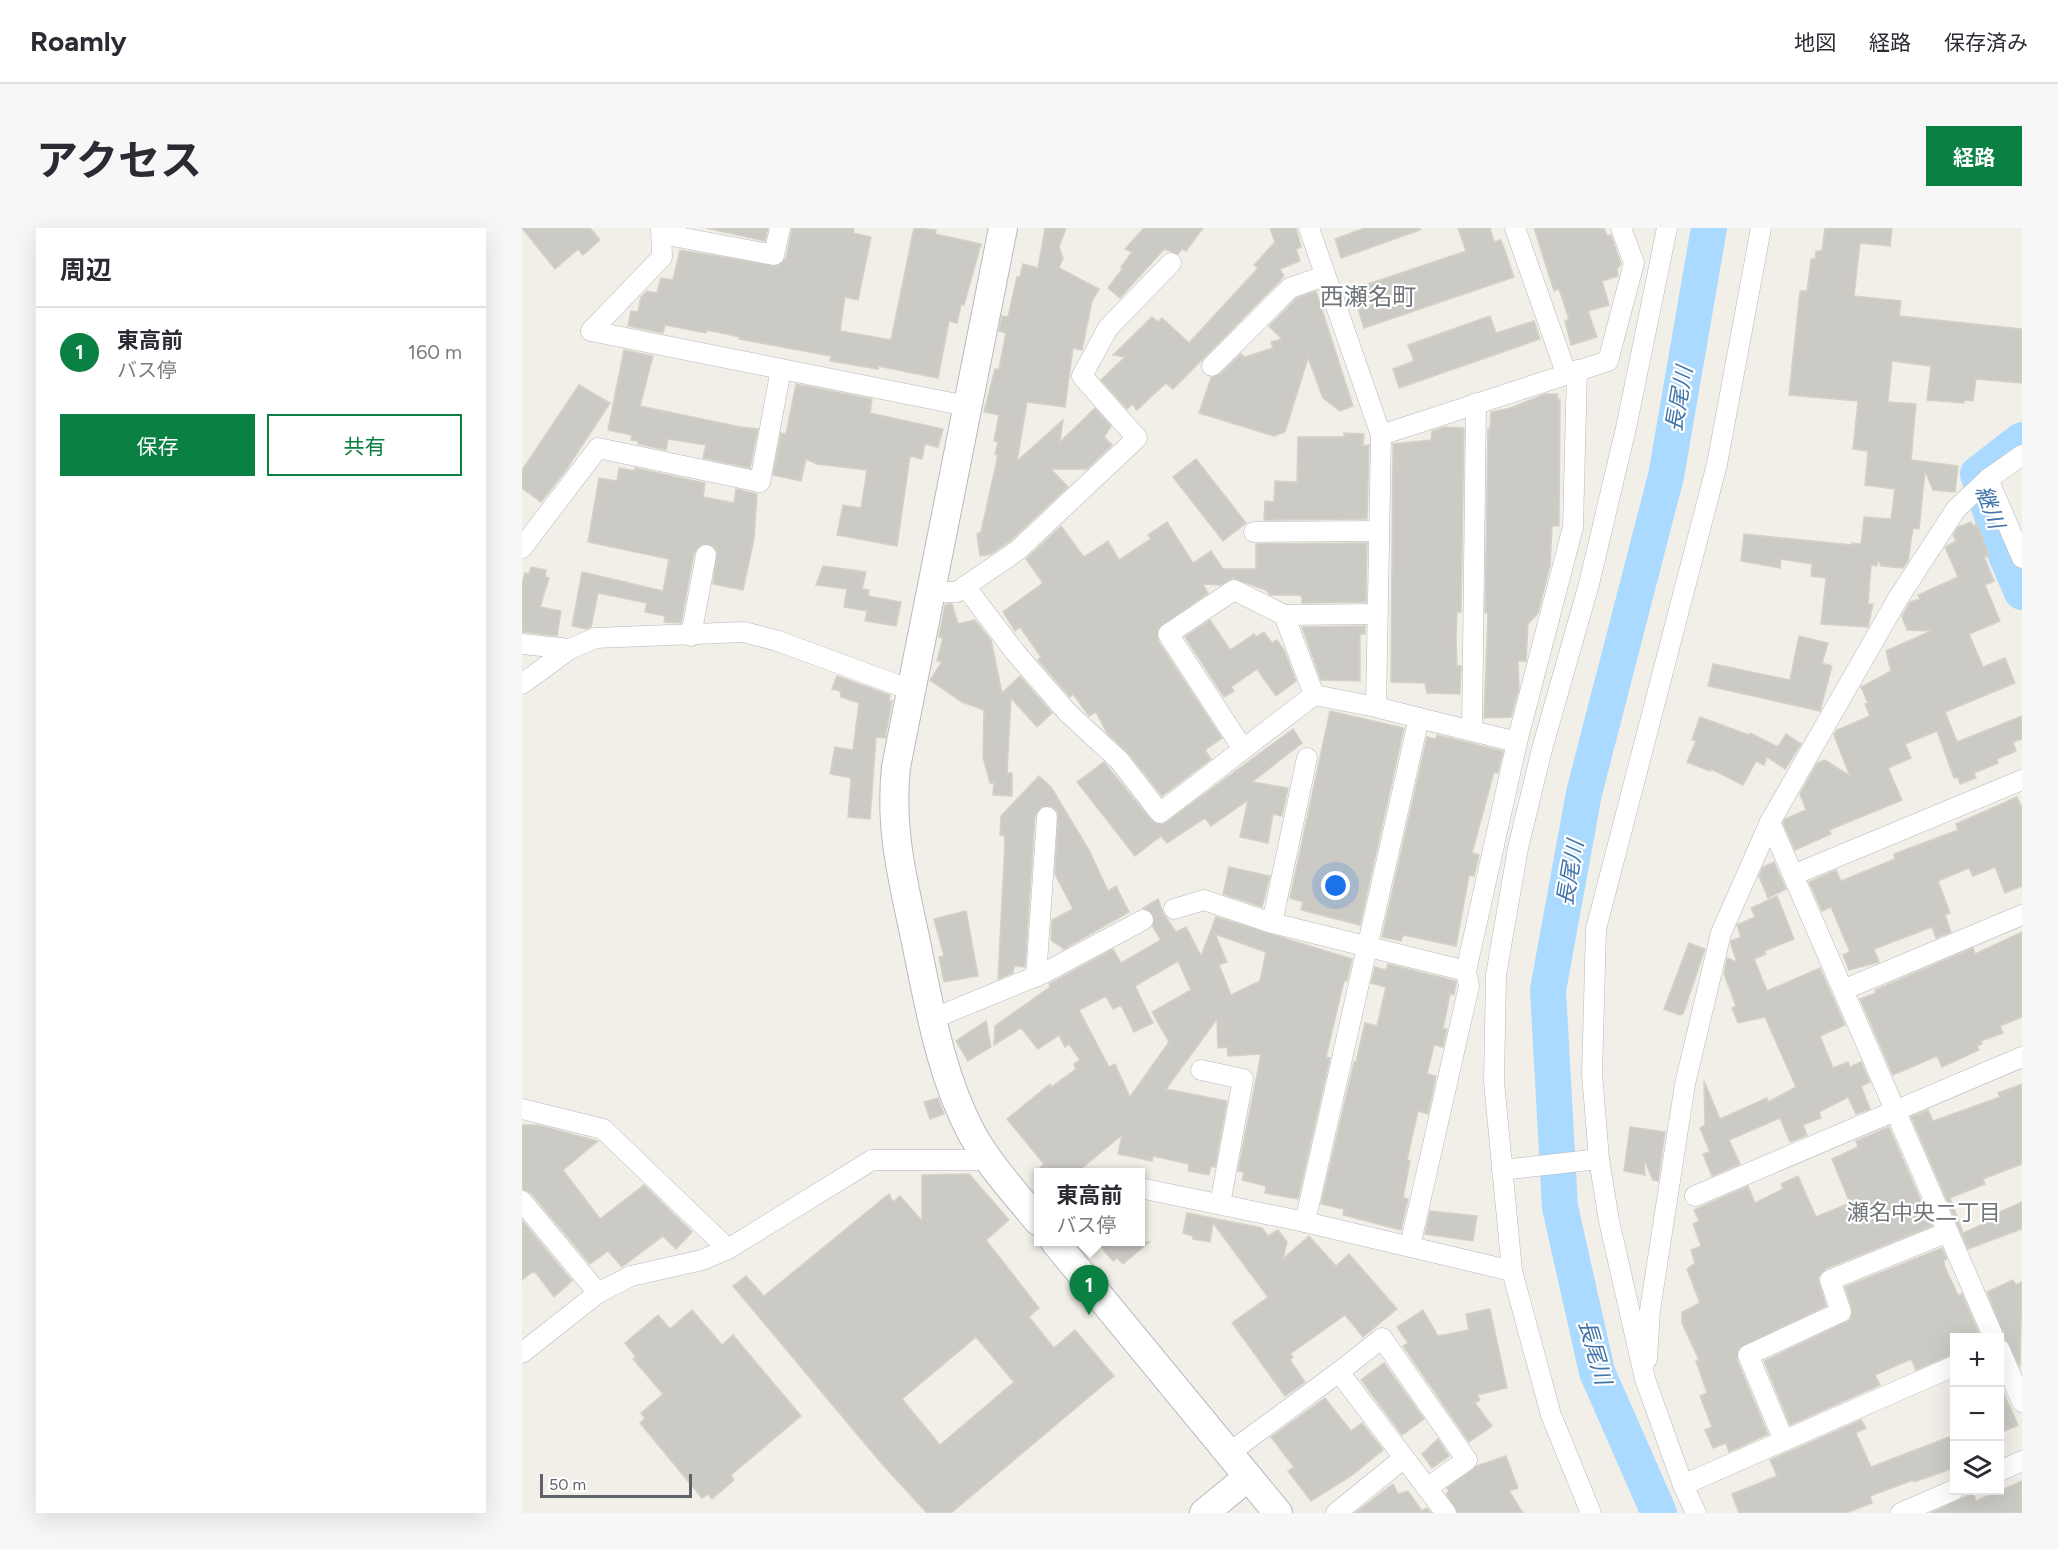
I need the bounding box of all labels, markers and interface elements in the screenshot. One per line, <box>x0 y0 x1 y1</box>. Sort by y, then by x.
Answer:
text: Roamly <box>30 24 127 58</box>
text: 地図 <box>1794 30 1836 55</box>
text: 経路 <box>1869 30 1911 55</box>
text: 保存済み <box>1944 30 2028 55</box>
button: 経路 <box>1926 126 2022 186</box>
text: アクセス <box>36 135 202 186</box>
text: 周辺 <box>60 254 112 286</box>
district label: 西瀬名町 <box>1320 282 1416 311</box>
text: 東高前 <box>117 327 183 354</box>
text: 1 <box>75 340 84 364</box>
text: 160 m <box>408 340 462 364</box>
text: バス停 <box>117 358 177 382</box>
water label: 長尾川 <box>1660 362 1698 434</box>
button: 保存 <box>60 414 255 476</box>
button: 共有 <box>267 414 462 476</box>
water label: 継川 <box>1970 482 2011 534</box>
water label: 長尾川 <box>1551 836 1589 908</box>
your location <box>1321 871 1350 900</box>
popup <box>1034 1168 1145 1246</box>
text: 東高前 <box>1056 1182 1123 1209</box>
district label: 瀬名中央二丁目 <box>1847 1199 2001 1226</box>
text: バス停 <box>1056 1213 1116 1237</box>
pin: 1 <box>1070 1266 1108 1315</box>
water label: 長尾川 <box>1573 1317 1618 1389</box>
map controls <box>1950 1333 2004 1495</box>
button: + <box>1950 1333 2004 1387</box>
button: − <box>1950 1387 2004 1441</box>
button: layers <box>1950 1441 2004 1495</box>
scale bar <box>540 1471 692 1498</box>
text: 50 m <box>549 1475 586 1494</box>

